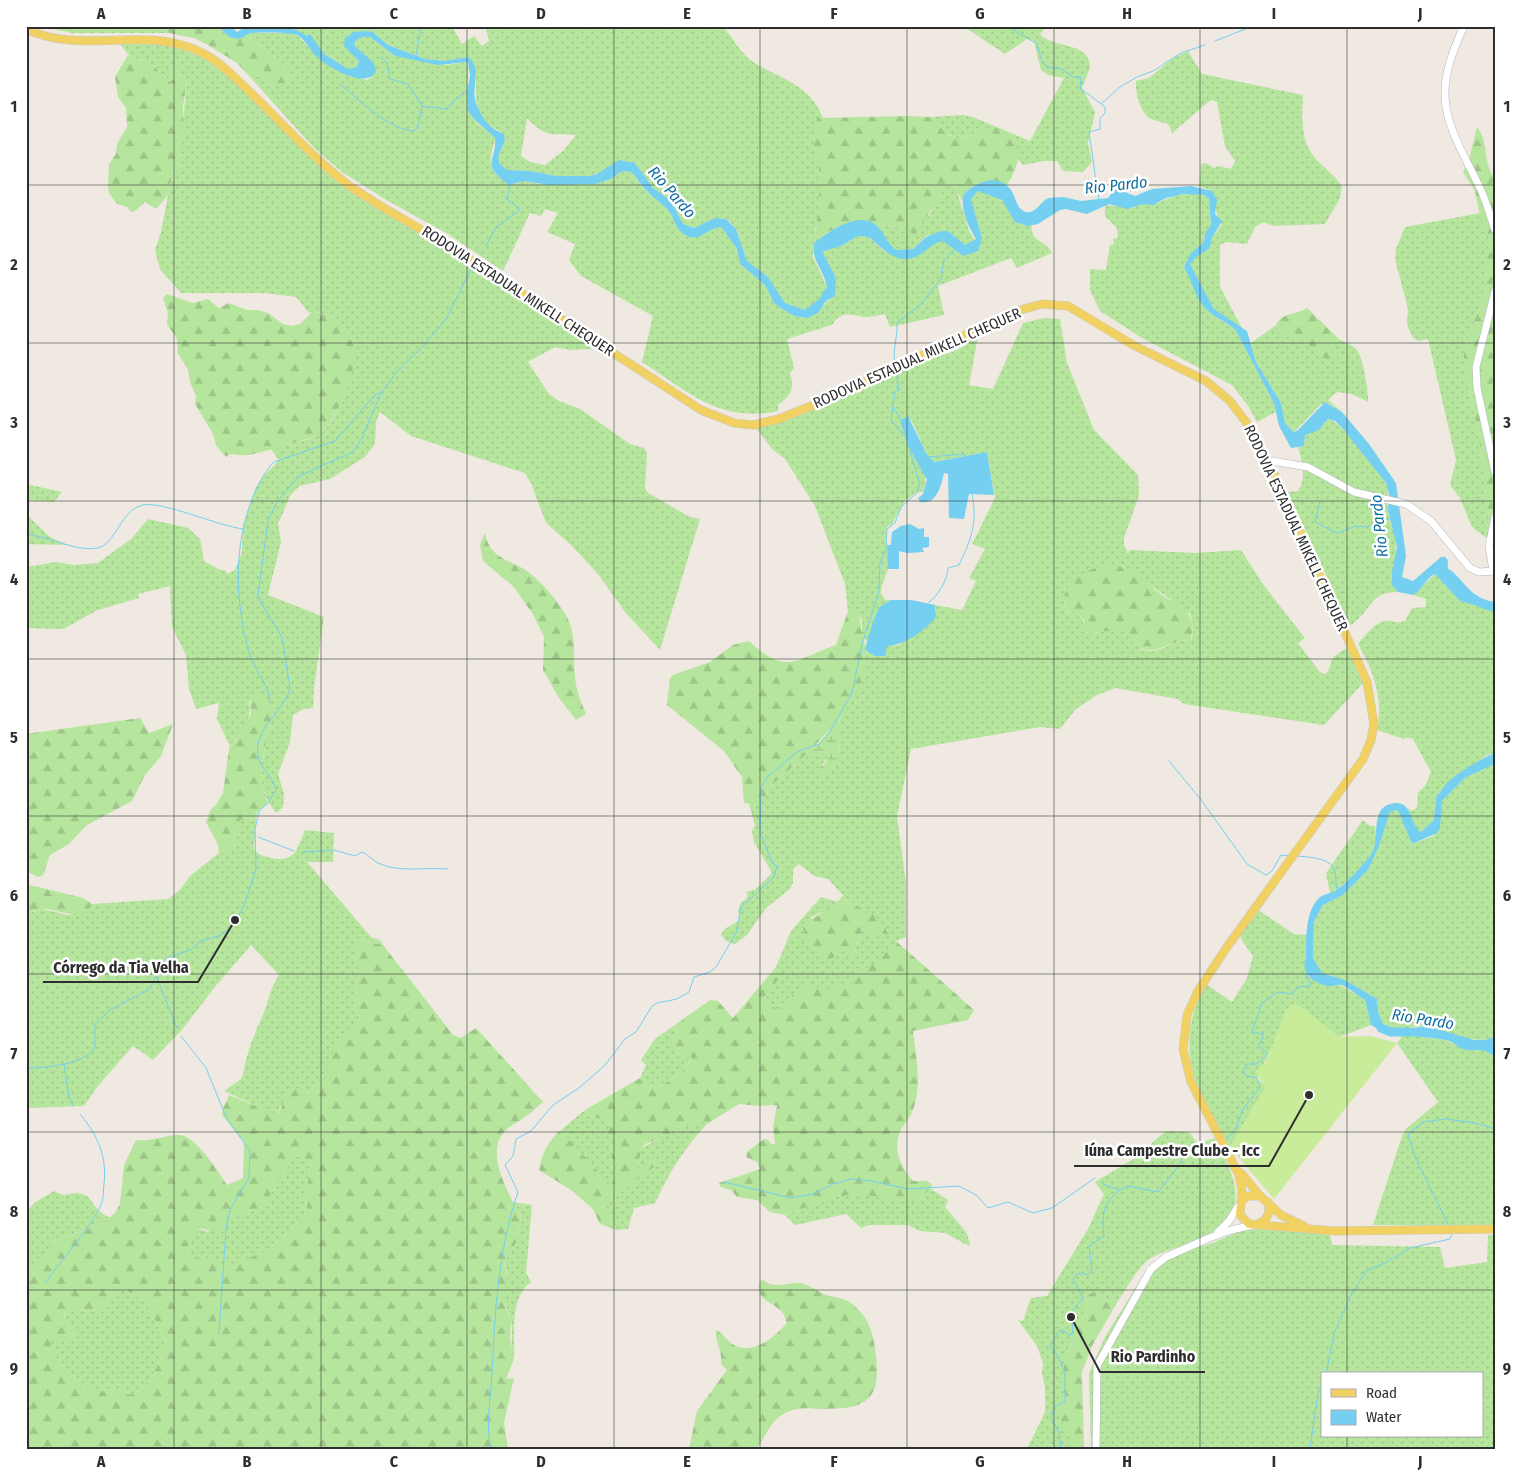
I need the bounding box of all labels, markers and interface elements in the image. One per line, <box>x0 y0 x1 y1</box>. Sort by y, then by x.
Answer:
text: A <box>96 4 106 23</box>
text: B <box>243 4 252 23</box>
text: C <box>390 4 399 23</box>
text: D <box>536 4 546 23</box>
text: E <box>683 4 691 23</box>
text: F <box>830 4 838 23</box>
text: G <box>975 4 985 23</box>
text: H <box>1122 4 1132 23</box>
text: I <box>1272 4 1276 23</box>
text: J <box>1417 4 1422 23</box>
text: 1 <box>11 97 17 116</box>
text: 1 <box>1504 97 1510 116</box>
water label: Rio Pardo <box>644 162 700 222</box>
water label: Rio Pardo <box>1084 172 1148 198</box>
street label: RODOVIA ESTADUAL MIKELL CHEQUER <box>419 222 617 360</box>
text: 2 <box>9 255 18 274</box>
text: 2 <box>1502 255 1511 274</box>
street label: RODOVIA ESTADUAL MIKELL CHEQUER <box>810 304 1024 412</box>
text: 3 <box>9 413 18 432</box>
text: 3 <box>1502 413 1511 432</box>
street label: RODOVIA ESTADUAL MIKELL CHEQUER <box>1240 422 1352 634</box>
water label: Rio Pardo <box>1366 494 1392 558</box>
text: 4 <box>10 570 18 589</box>
text: 4 <box>1503 570 1511 589</box>
text: 5 <box>10 728 18 747</box>
text: 5 <box>1503 728 1511 747</box>
text: 6 <box>10 886 18 905</box>
text: 6 <box>1503 886 1511 905</box>
callout: Córrego da Tia Velha <box>43 951 198 982</box>
text: Córrego da Tia Velha <box>53 958 189 977</box>
water label: Rio Pardo <box>1391 1005 1455 1033</box>
text: 7 <box>11 1044 18 1063</box>
text: 7 <box>1504 1044 1511 1063</box>
callout: Iúna Campestre Clube - Icc <box>1074 1135 1269 1166</box>
text: Iúna Campestre Clube - Icc <box>1084 1141 1260 1160</box>
text: 8 <box>10 1202 19 1221</box>
text: 8 <box>1503 1202 1512 1221</box>
callout: Rio Pardinho <box>1100 1341 1205 1372</box>
text: Rio Pardinho <box>1111 1347 1196 1366</box>
text: 9 <box>10 1359 18 1378</box>
text: 9 <box>1503 1359 1511 1378</box>
legend <box>1321 1372 1484 1438</box>
text: Road <box>1366 1384 1397 1402</box>
text: Water <box>1366 1408 1402 1426</box>
text: A <box>96 1452 106 1471</box>
text: B <box>243 1452 252 1471</box>
text: C <box>390 1452 399 1471</box>
text: D <box>536 1452 546 1471</box>
text: E <box>683 1452 691 1471</box>
text: F <box>830 1452 838 1471</box>
text: G <box>975 1452 985 1471</box>
text: H <box>1122 1452 1132 1471</box>
text: I <box>1272 1452 1276 1471</box>
text: J <box>1417 1452 1422 1471</box>

